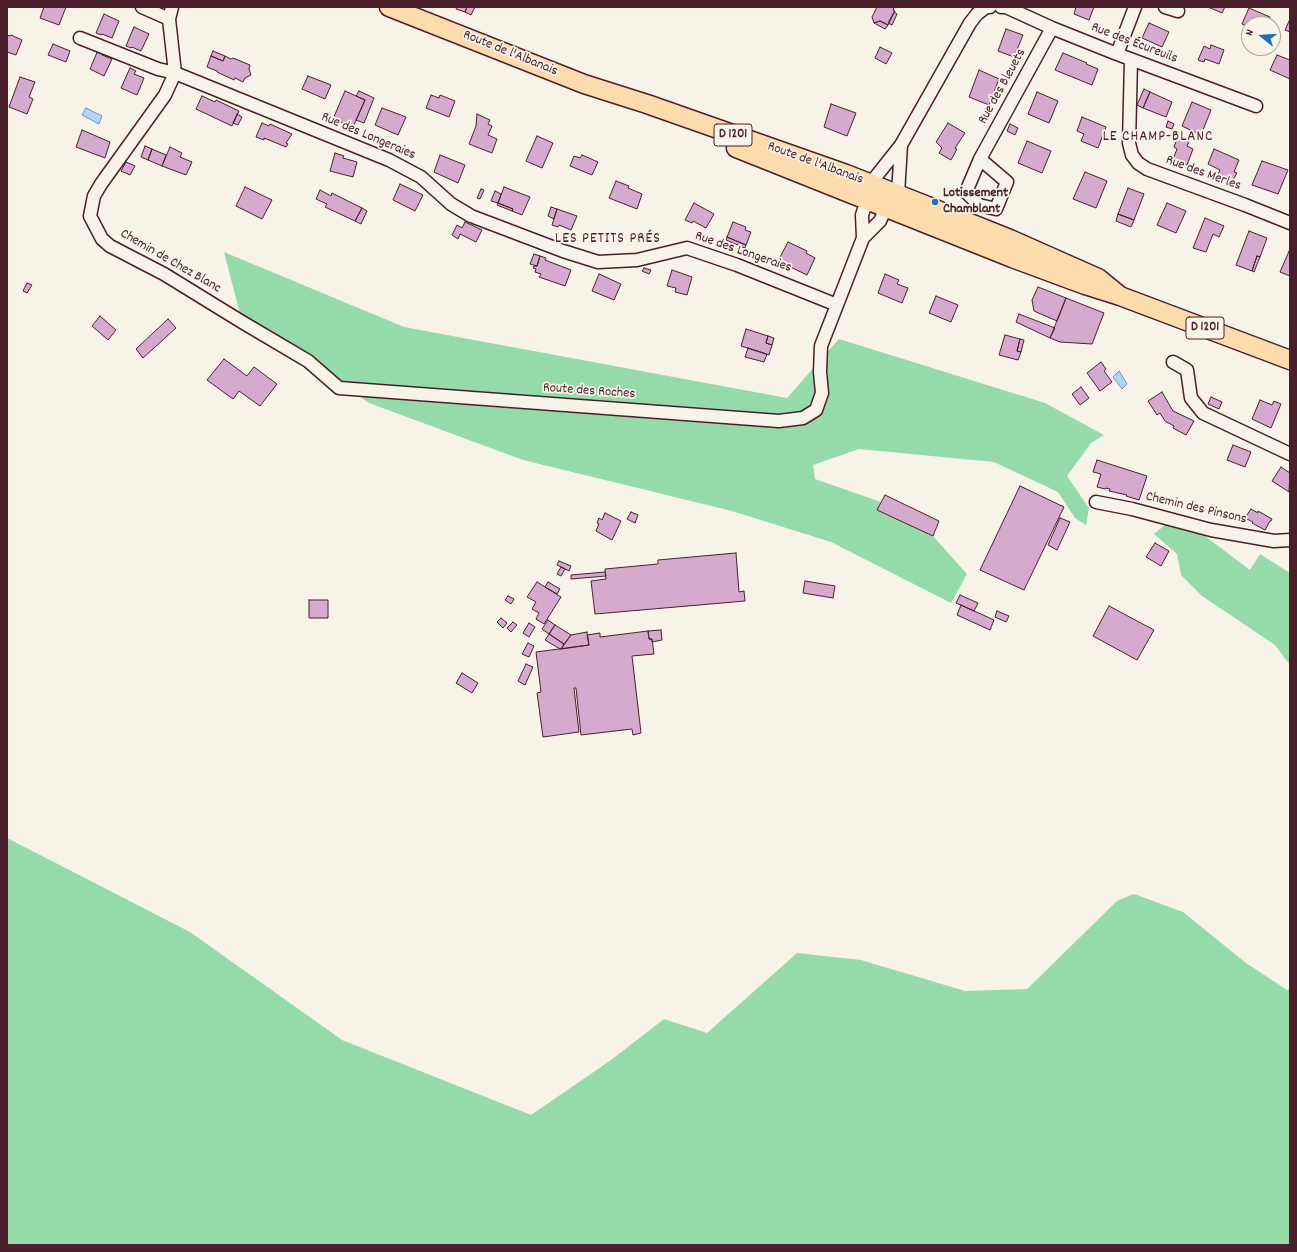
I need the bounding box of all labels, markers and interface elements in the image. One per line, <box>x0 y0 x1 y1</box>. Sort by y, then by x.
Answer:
north arrow <box>1241 16 1281 56</box>
street label: Rue des Écureuils <box>1088 20 1180 68</box>
street label: Route de l'Albanais <box>460 27 560 81</box>
text: N <box>1242 28 1259 38</box>
street label: Rue des Bleuets <box>975 46 1031 128</box>
street label: Rue des Longeraies <box>318 110 418 164</box>
road number: D 1201 <box>714 124 752 146</box>
district label: LE CHAMP-BLANC <box>1103 129 1213 147</box>
street label: Route de l'Albanais <box>765 139 865 189</box>
street label: Rue des Merles <box>1163 153 1243 195</box>
place label: Lotissement Chamblant <box>943 186 1008 218</box>
marker: Lotissement Chamblant <box>930 197 940 207</box>
street label: Chemin de Chez Blanc <box>116 226 224 298</box>
street label: Rue des Longeraies <box>692 229 794 277</box>
district label: LES PETITS PRÉS <box>555 231 661 249</box>
road number: D 1201 <box>1186 317 1224 339</box>
street label: Route des Roches <box>542 380 636 404</box>
street label: Chemin des Pinsons <box>1144 489 1248 529</box>

